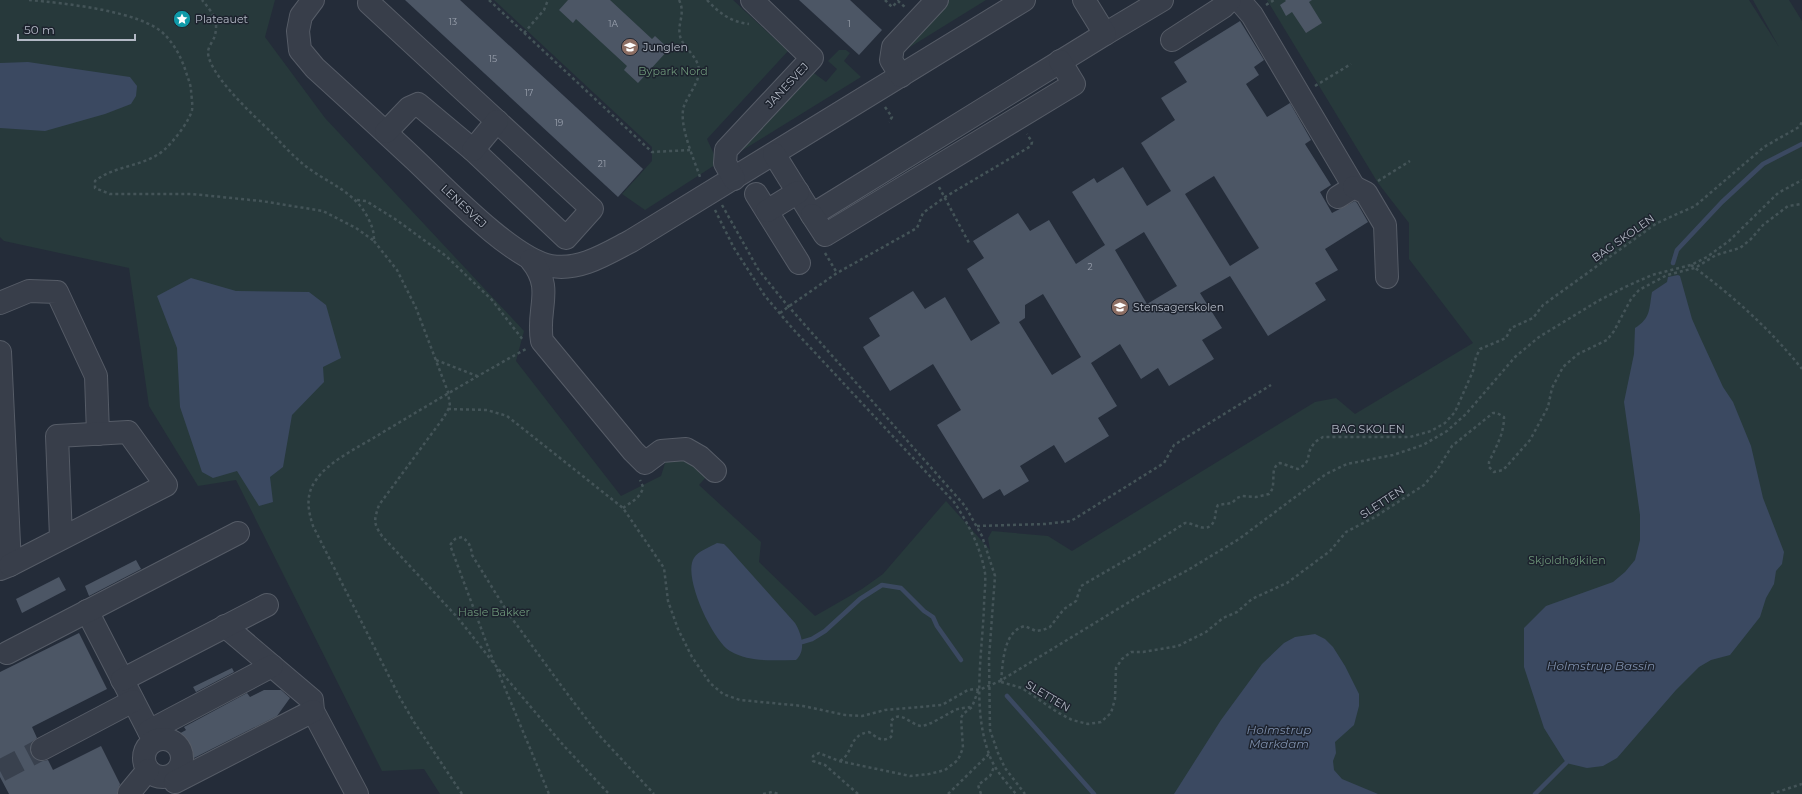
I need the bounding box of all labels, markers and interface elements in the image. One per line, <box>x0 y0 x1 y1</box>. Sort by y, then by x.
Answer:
place icon: Plateauet <box>172 9 192 29</box>
place label: Plateauet <box>195 12 249 26</box>
scale bar <box>18 16 135 42</box>
house number: 13 <box>449 16 457 27</box>
house number: 1A <box>608 18 618 29</box>
house number: 1 <box>847 18 851 29</box>
text: 50 m <box>24 22 55 37</box>
school or university icon: Junglen <box>620 37 640 57</box>
place label: Junglen <box>642 40 688 54</box>
house number: 15 <box>489 53 497 64</box>
street label: JANESVEJ <box>762 59 811 111</box>
park label: Bypark Nord <box>638 64 708 78</box>
house number: 17 <box>525 87 533 98</box>
house number: 19 <box>555 117 564 128</box>
house number: 21 <box>598 158 606 169</box>
street label: LENESVEJ <box>438 181 490 231</box>
street label: BAG SKOLEN <box>1589 211 1657 265</box>
house number: 2 <box>1087 261 1093 272</box>
school or university icon: Stensagerskolen <box>1110 297 1130 317</box>
place label: Stensagerskolen <box>1133 300 1224 314</box>
street label: BAG SKOLEN <box>1331 422 1405 436</box>
street label: SLETTEN <box>1357 483 1407 521</box>
park label: Skjoldhøjkilen <box>1528 553 1606 567</box>
park label: Hasle Bakker <box>458 605 530 619</box>
water label: Holmstrup Bassin <box>1547 658 1655 673</box>
street label: SLETTEN <box>1023 677 1073 715</box>
water label: Holmstrup Markdam <box>1247 722 1312 751</box>

